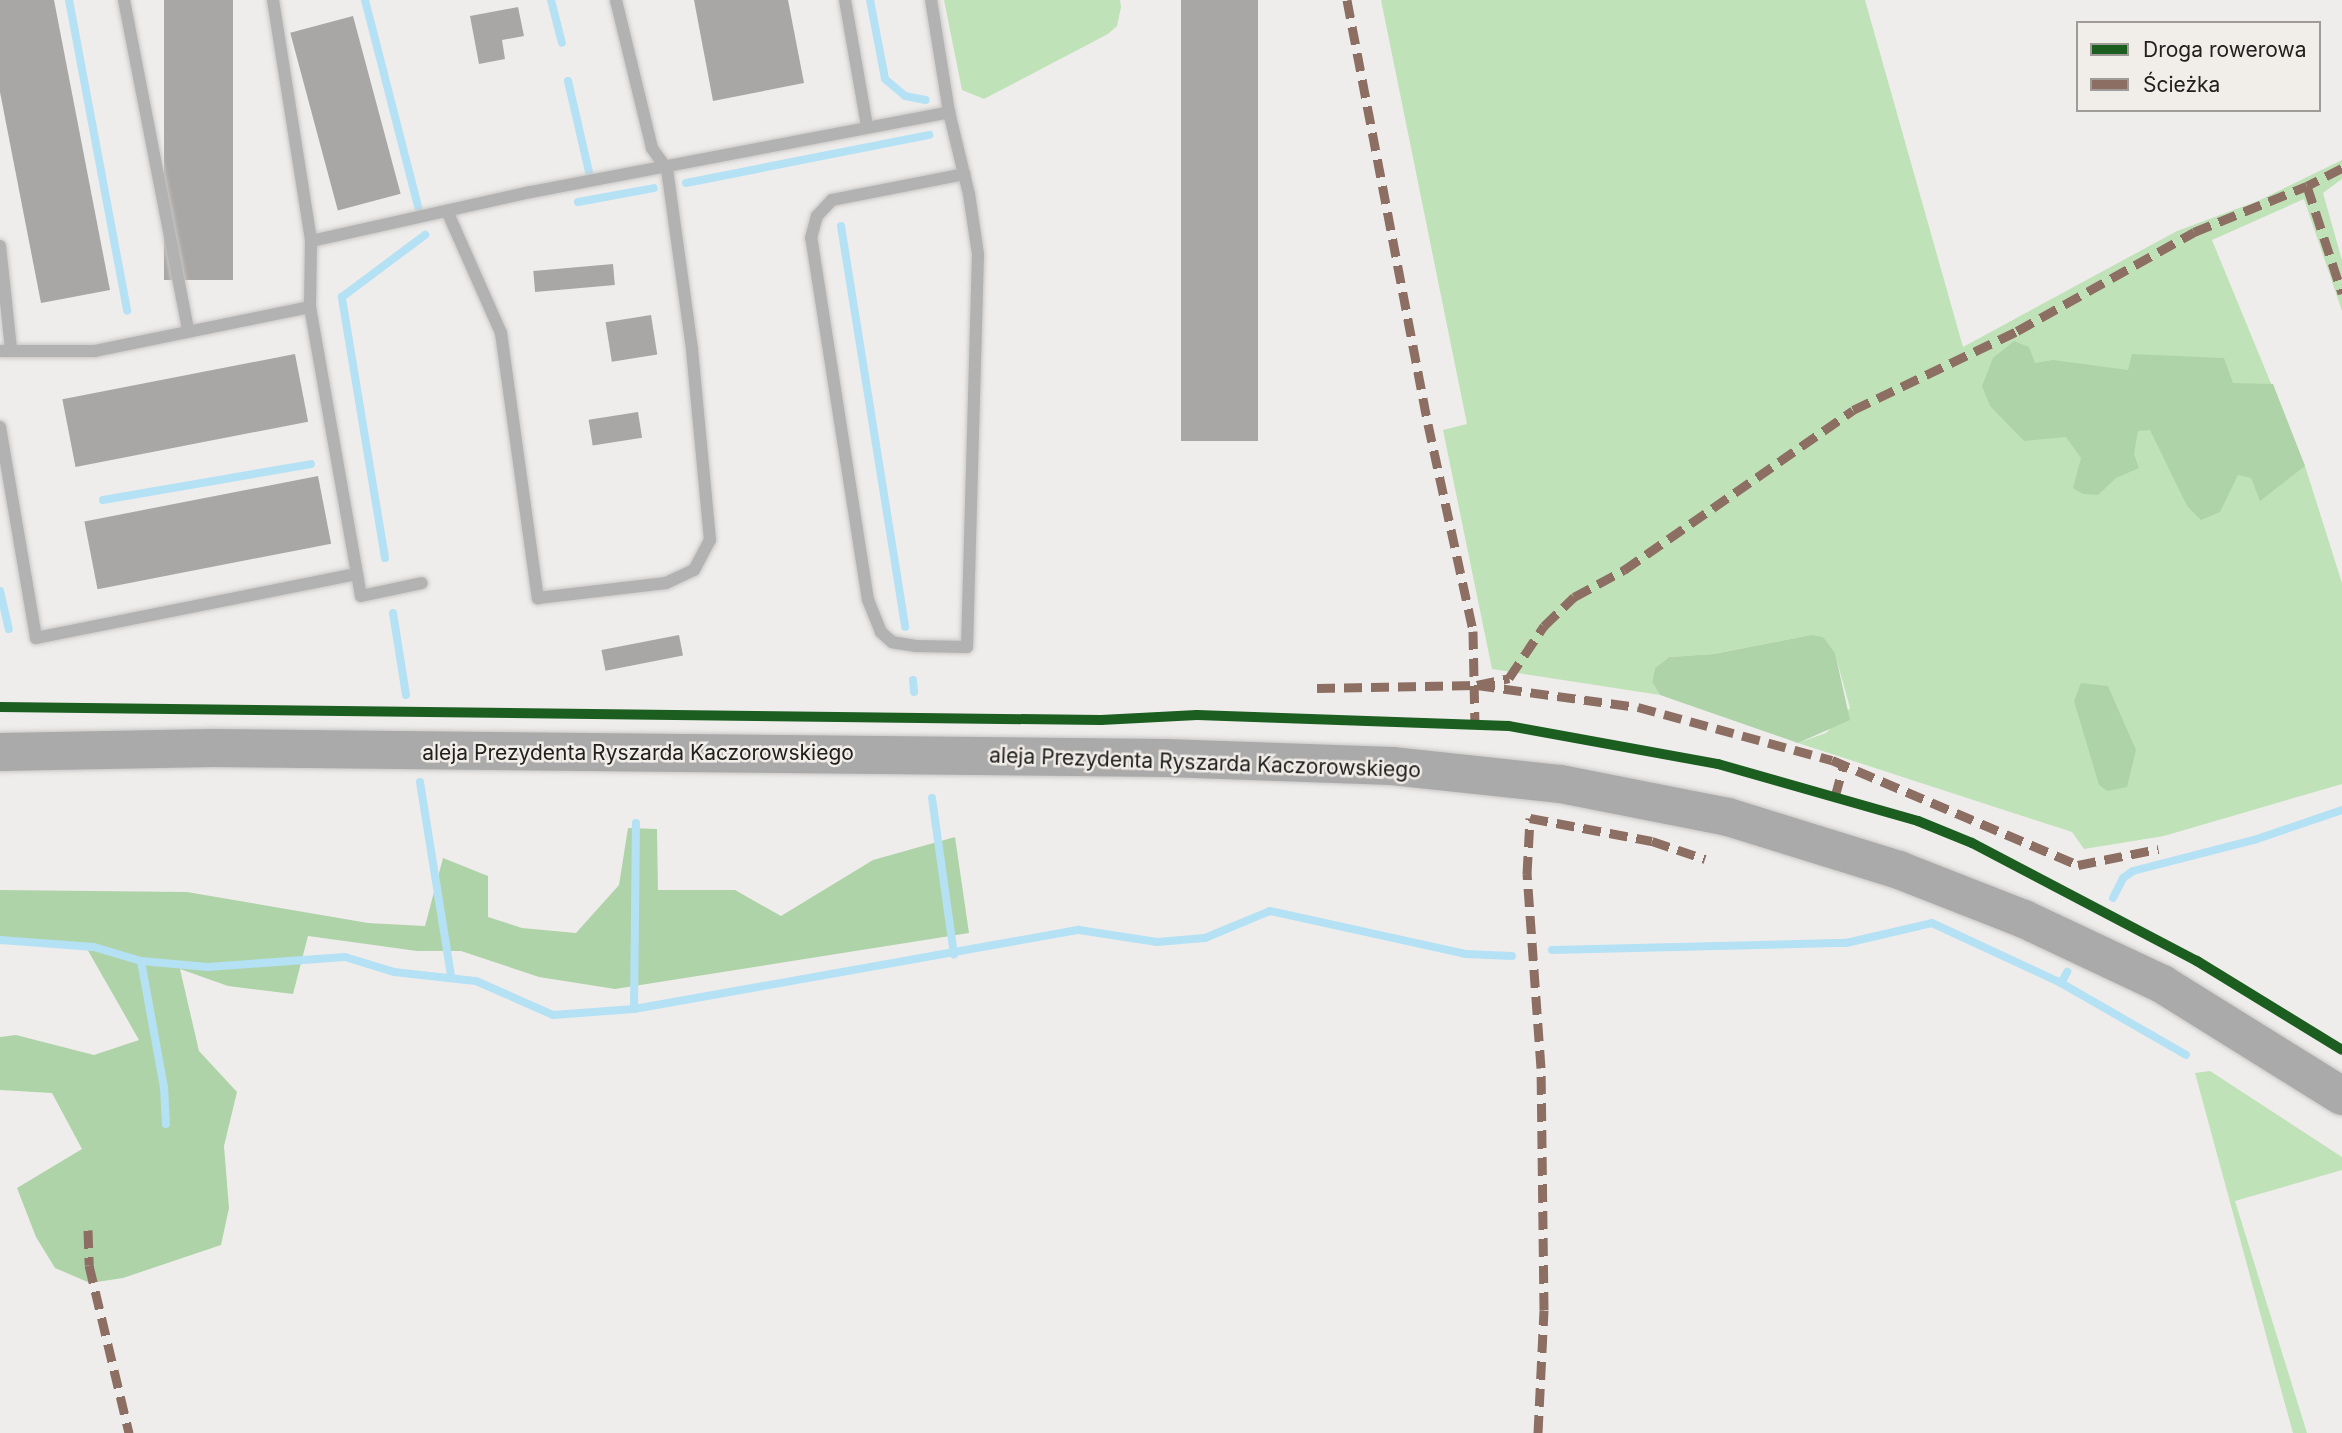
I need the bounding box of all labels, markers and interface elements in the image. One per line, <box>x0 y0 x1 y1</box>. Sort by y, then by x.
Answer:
legend <box>2076 21 2321 112</box>
text: Droga rowerowa <box>2143 37 2306 62</box>
text: Ścieżka <box>2143 72 2220 97</box>
street label: aleja Prezydenta Ryszarda Kaczorowskiego <box>422 740 854 766</box>
street label: aleja Prezydenta Ryszarda Kaczorowskiego <box>989 743 1421 783</box>

